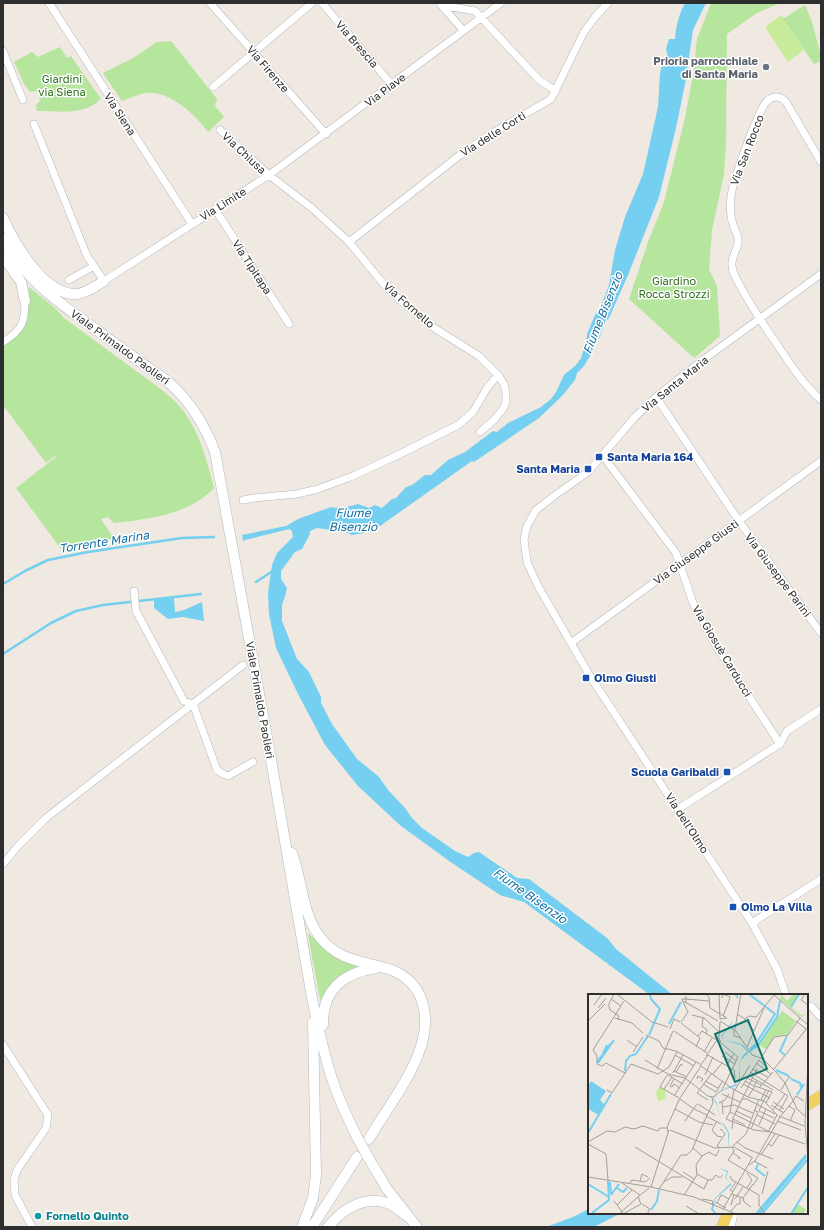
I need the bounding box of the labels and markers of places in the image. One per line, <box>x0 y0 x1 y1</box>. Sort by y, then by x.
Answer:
place label: Prioria parrocchiale di Santa Maria <box>653 54 759 80</box>
marker: Prioria parrocchiale di Santa Maria <box>761 62 771 72</box>
place label: Santa Maria 164 <box>607 450 693 463</box>
marker: Santa Maria 164 <box>594 452 604 462</box>
place label: Santa Maria <box>516 462 580 475</box>
marker: Santa Maria <box>583 464 593 474</box>
place label: Olmo Giusti <box>594 671 656 684</box>
marker: Olmo Giusti <box>581 673 591 683</box>
place label: Scuola Garibaldi <box>631 765 719 778</box>
marker: Scuola Garibaldi <box>722 767 732 777</box>
place label: Olmo La Villa <box>741 900 812 913</box>
marker: Olmo La Villa <box>728 902 738 912</box>
place label: Fornello Quinto <box>46 1209 129 1222</box>
marker: Fornello Quinto <box>33 1211 43 1221</box>

